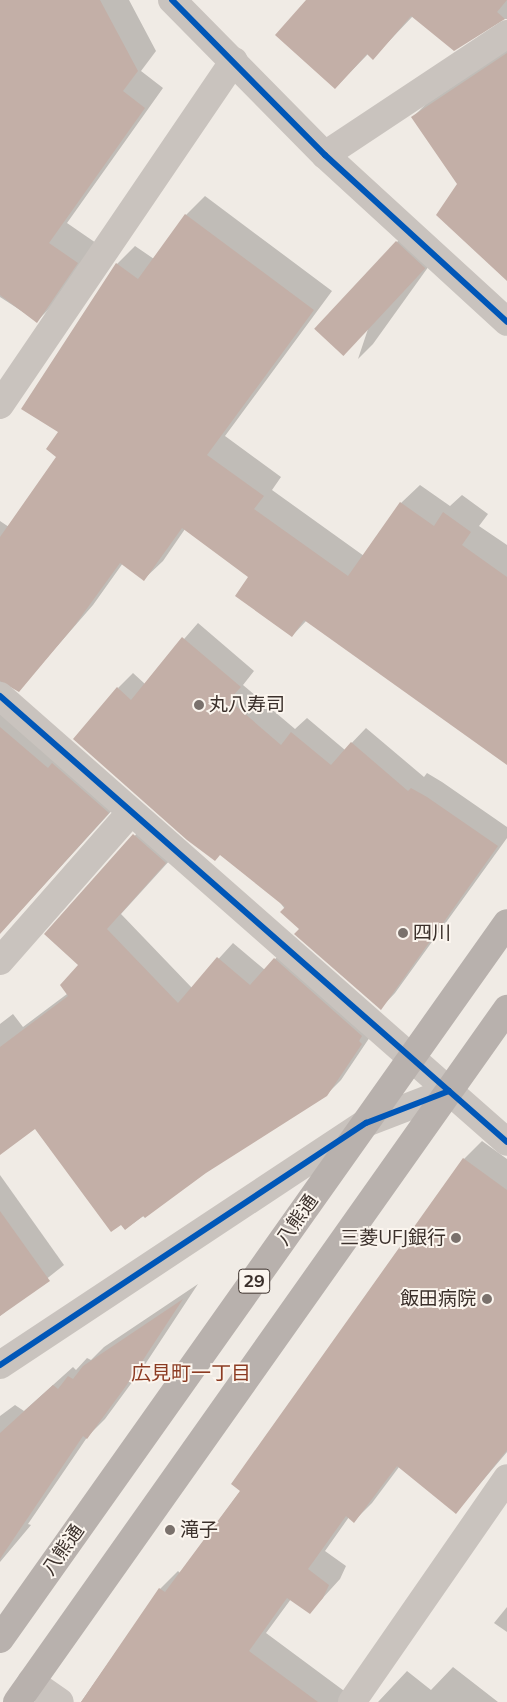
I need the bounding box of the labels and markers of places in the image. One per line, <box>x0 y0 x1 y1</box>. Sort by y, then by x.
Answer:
place label: 丸八寿司 <box>209 694 285 716</box>
marker: 丸八寿司 <box>193 699 205 711</box>
place label: 四川 <box>413 922 451 944</box>
marker: 四川 <box>397 927 409 939</box>
place label: 三菱UFJ銀行 <box>340 1227 446 1249</box>
marker: 三菱UFJ銀行 <box>450 1232 462 1244</box>
place label: 飯田病院 <box>400 1288 476 1310</box>
marker: 飯田病院 <box>480 1292 494 1306</box>
place label: 滝子 <box>180 1519 218 1541</box>
marker: 滝子 <box>164 1524 176 1536</box>

